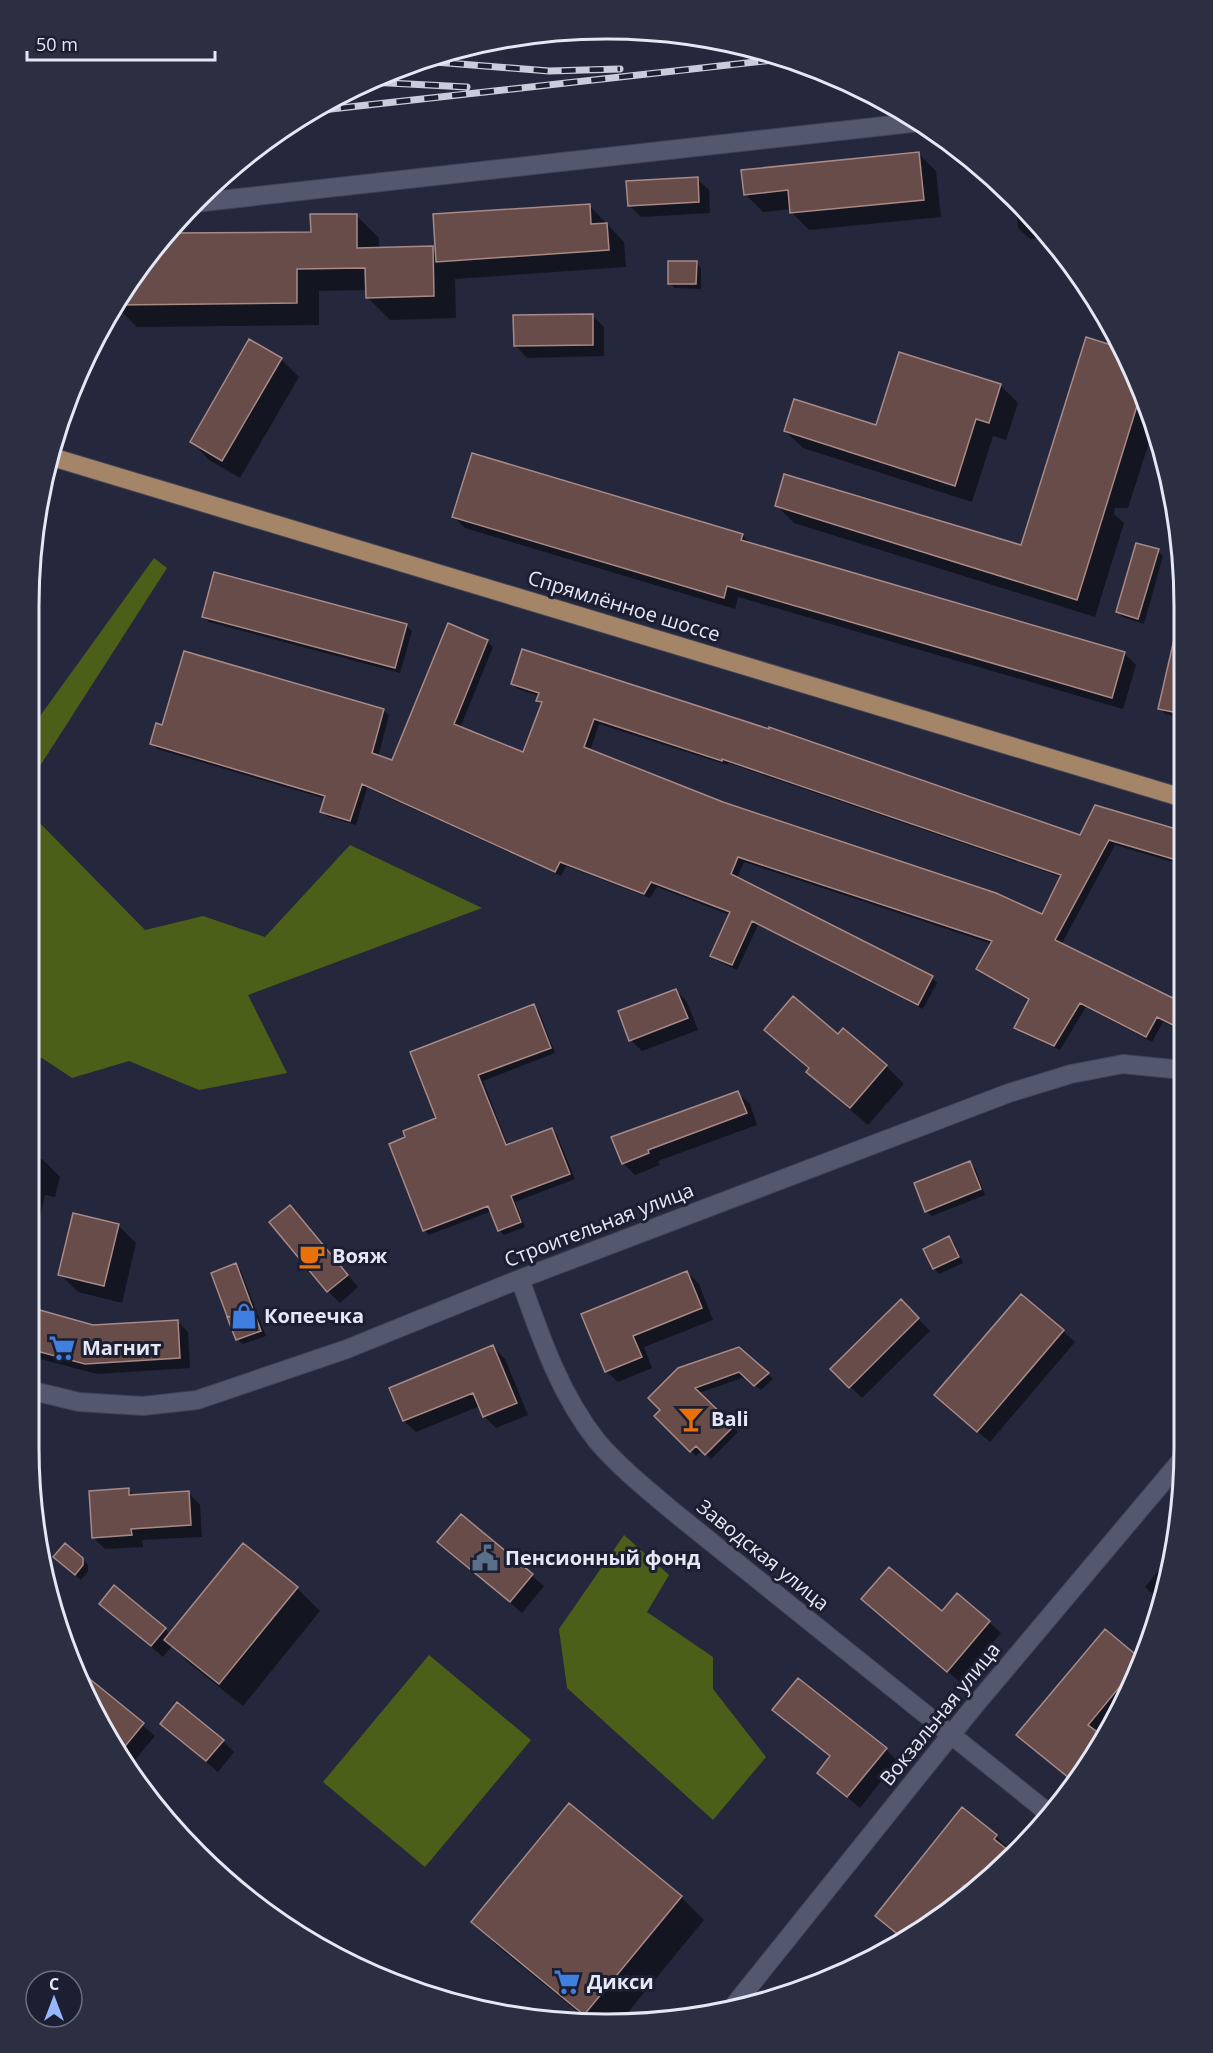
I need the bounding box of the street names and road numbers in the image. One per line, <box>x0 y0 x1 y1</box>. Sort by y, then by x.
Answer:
street label: Спрямлённое шоссе <box>525 563 724 648</box>
street label: Строительная улица <box>500 1176 697 1273</box>
street label: Заводская улица <box>692 1493 835 1616</box>
street label: Вокзальная улица <box>873 1636 1006 1791</box>

